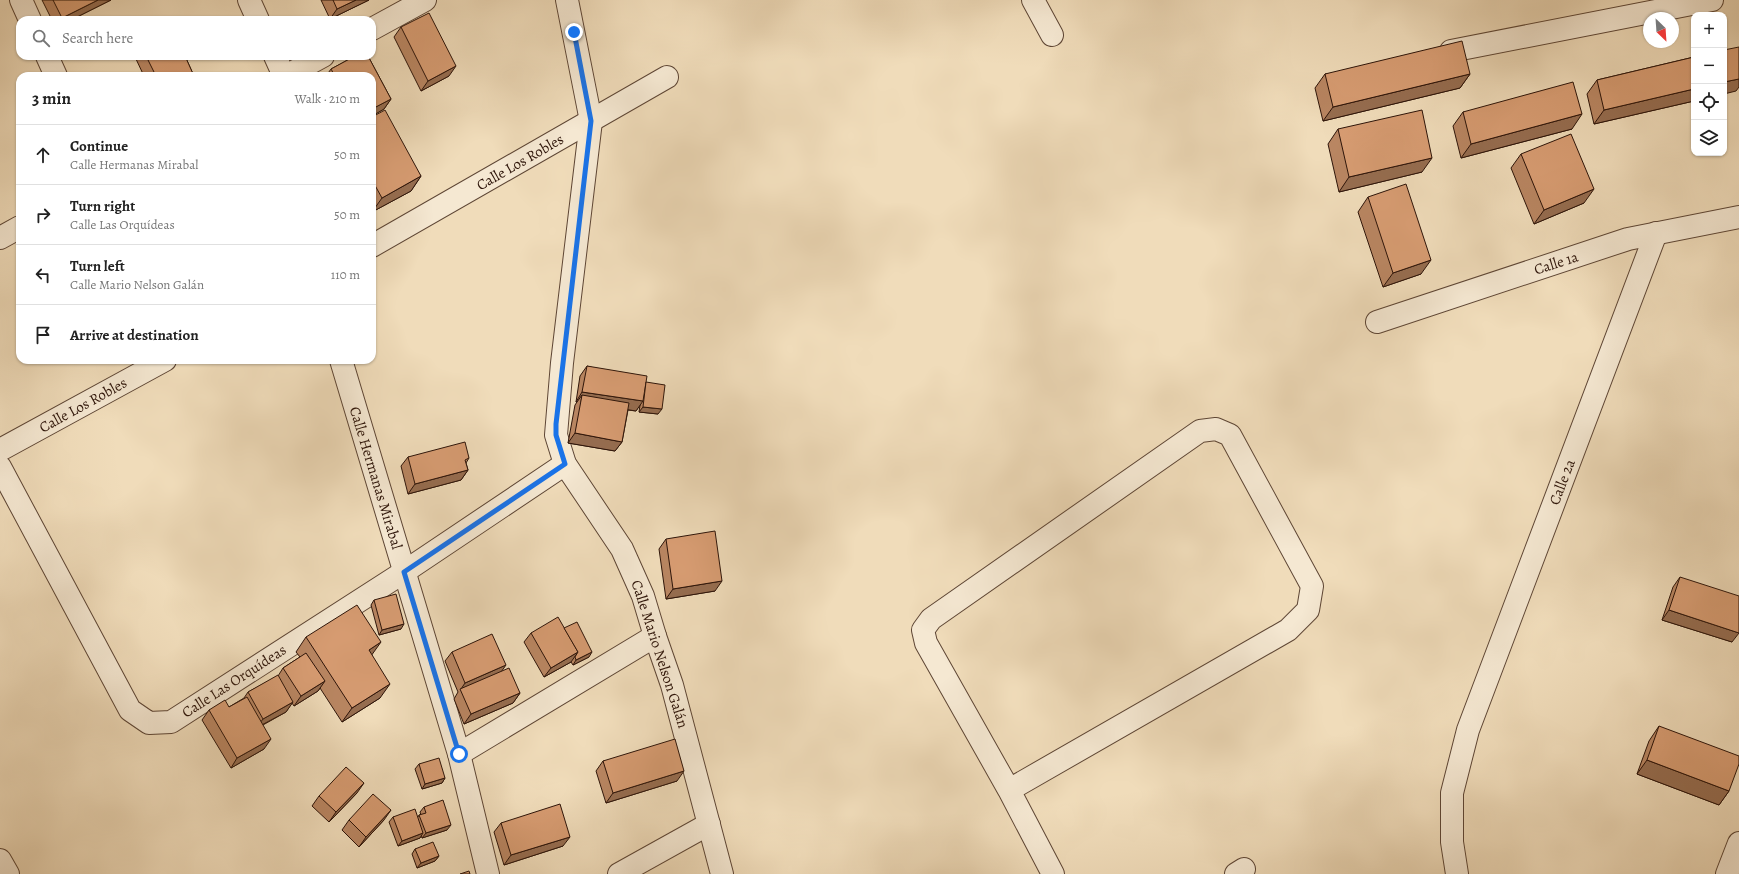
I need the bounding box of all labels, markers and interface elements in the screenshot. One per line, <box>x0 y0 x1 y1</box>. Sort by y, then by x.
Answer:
north arrow <box>1643 12 1679 48</box>
map controls <box>1691 12 1727 156</box>
button: + <box>1691 12 1727 48</box>
search box <box>16 16 376 60</box>
route end <box>565 23 583 41</box>
icon: search <box>30 27 52 49</box>
text: Search here <box>62 28 133 48</box>
button: − <box>1691 48 1727 84</box>
button: locate <box>1691 84 1727 120</box>
text: 3 min <box>32 87 71 110</box>
text: Walk · 210 m <box>295 90 360 107</box>
button: layers <box>1691 120 1727 156</box>
street label: Calle Los Robles <box>473 129 567 195</box>
text: Continue <box>70 136 128 156</box>
icon: ahead <box>32 144 54 166</box>
text: 50 m <box>334 146 360 163</box>
text: Calle Hermanas Mirabal <box>70 156 198 173</box>
text: Turn right <box>70 196 135 216</box>
icon: right <box>32 204 54 226</box>
text: 50 m <box>334 206 360 223</box>
text: Calle Las Orquídeas <box>70 216 175 233</box>
street label: Calle 1a <box>1531 246 1581 280</box>
text: Turn left <box>70 256 125 276</box>
icon: left <box>32 264 54 286</box>
text: 110 m <box>331 266 360 283</box>
text: Calle Mario Nelson Galán <box>70 276 204 293</box>
icon: arrive <box>32 324 54 346</box>
text: Arrive at destination <box>70 325 199 345</box>
street label: Calle Los Robles <box>35 373 131 437</box>
street label: Calle Hermanas Mirabal <box>345 404 407 552</box>
street label: Calle 2a <box>1544 456 1580 508</box>
street label: Calle Mario Nelson Galán <box>627 577 693 731</box>
street label: Calle Las Orquídeas <box>178 640 290 722</box>
route start <box>450 745 468 763</box>

